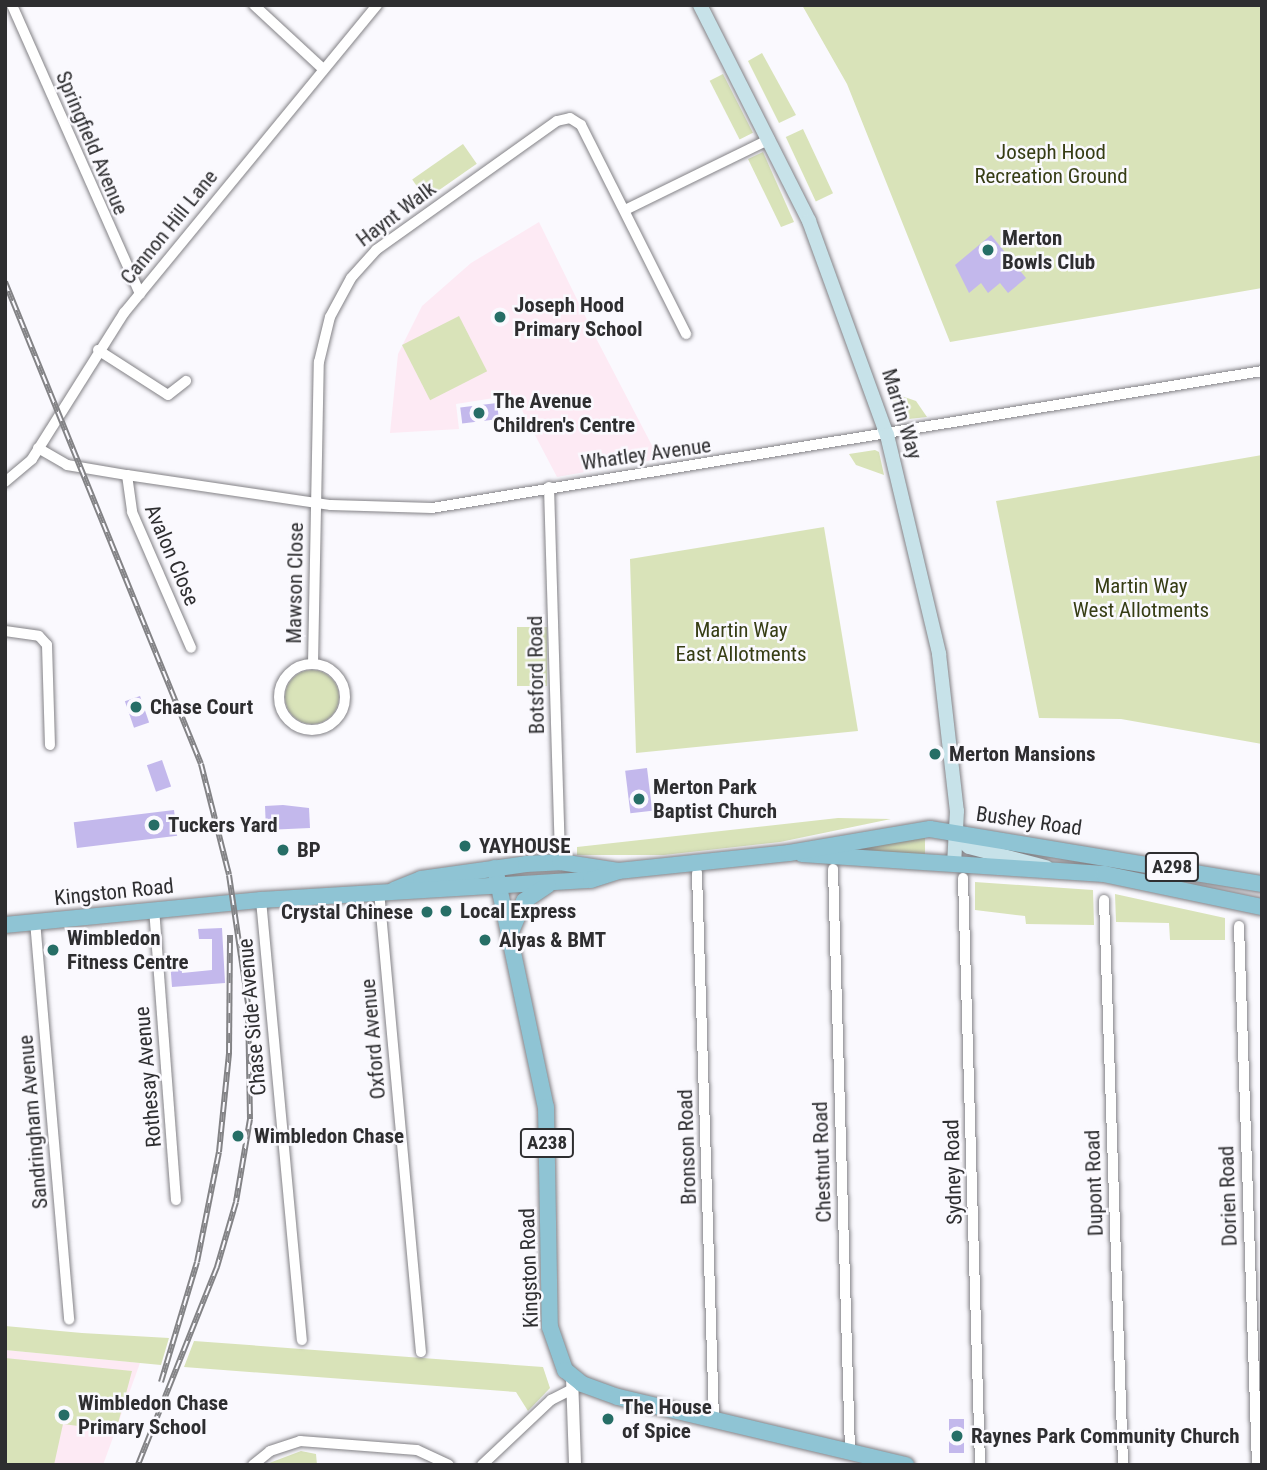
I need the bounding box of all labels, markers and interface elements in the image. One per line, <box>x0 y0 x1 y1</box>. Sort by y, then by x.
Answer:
street label: Springfield Avenue <box>50 67 134 219</box>
park label: Joseph Hood Recreation Ground <box>974 139 1128 189</box>
street label: Cannon Hill Lane <box>115 165 223 289</box>
street label: Haynt Walk <box>351 176 441 252</box>
place label: Merton Bowls Club <box>1002 225 1095 275</box>
marker: Merton Bowls Club <box>980 242 996 258</box>
place label: Joseph Hood Primary School <box>514 292 642 342</box>
marker: Joseph Hood Primary School <box>492 309 508 325</box>
street label: Martin Way <box>876 366 928 462</box>
place label: The Avenue Children's Centre <box>493 388 635 438</box>
marker: The Avenue Children's Centre <box>471 405 487 421</box>
street label: Whatley Avenue <box>579 432 713 476</box>
street label: Avalon Close <box>139 501 205 609</box>
street label: Mawson Close <box>281 522 309 644</box>
park label: Martin Way West Allotments <box>1073 573 1209 623</box>
street label: Botsford Road <box>522 615 550 735</box>
park label: Martin Way East Allotments <box>675 617 807 667</box>
place label: Chase Court <box>150 694 253 720</box>
marker: Chase Court <box>128 699 144 715</box>
place label: Merton Mansions <box>949 741 1096 767</box>
marker: Merton Mansions <box>927 746 943 762</box>
place label: Merton Park Baptist Church <box>653 774 777 824</box>
marker: Merton Park Baptist Church <box>631 791 647 807</box>
street label: Bushey Road <box>974 801 1084 841</box>
place label: Tuckers Yard <box>168 812 278 838</box>
marker: Tuckers Yard <box>146 817 162 833</box>
place label: YAYHOUSE <box>479 833 570 859</box>
place label: BP <box>297 837 321 863</box>
marker: YAYHOUSE <box>457 838 473 854</box>
marker: BP <box>275 842 291 858</box>
road number: A298 <box>1144 852 1200 882</box>
street label: Kingston Road <box>53 873 175 911</box>
place label: Local Express <box>460 898 576 924</box>
place label: Crystal Chinese <box>281 899 413 925</box>
marker: Local Express <box>438 903 454 919</box>
marker: Crystal Chinese <box>419 904 435 920</box>
place label: Wimbledon Fitness Centre <box>67 925 189 975</box>
place label: Alyas & BMT <box>499 927 606 953</box>
marker: Alyas & BMT <box>477 932 493 948</box>
street label: Chase Side Avenue <box>233 937 271 1097</box>
marker: Wimbledon Fitness Centre <box>45 942 61 958</box>
street label: Oxford Avenue <box>355 978 391 1100</box>
street label: Rothesay Avenue <box>129 1005 167 1149</box>
street label: Sandringham Avenue <box>13 1034 53 1210</box>
street label: Bronson Road <box>672 1089 702 1205</box>
street label: Chestnut Road <box>807 1101 837 1223</box>
street label: Sydney Road <box>939 1119 967 1225</box>
place label: Wimbledon Chase <box>254 1123 404 1149</box>
marker: Wimbledon Chase <box>228 1126 248 1146</box>
road number: A238 <box>519 1128 575 1158</box>
street label: Dupont Road <box>1080 1129 1108 1237</box>
street label: Dorien Road <box>1214 1145 1242 1247</box>
street label: Kingston Road <box>514 1208 544 1328</box>
place label: Wimbledon Chase Primary School <box>78 1390 228 1440</box>
place label: The House of Spice <box>622 1394 712 1444</box>
marker: Wimbledon Chase Primary School <box>56 1407 72 1423</box>
marker: The House of Spice <box>600 1411 616 1427</box>
place label: Raynes Park Community Church <box>971 1423 1240 1449</box>
marker: Raynes Park Community Church <box>949 1428 965 1444</box>

